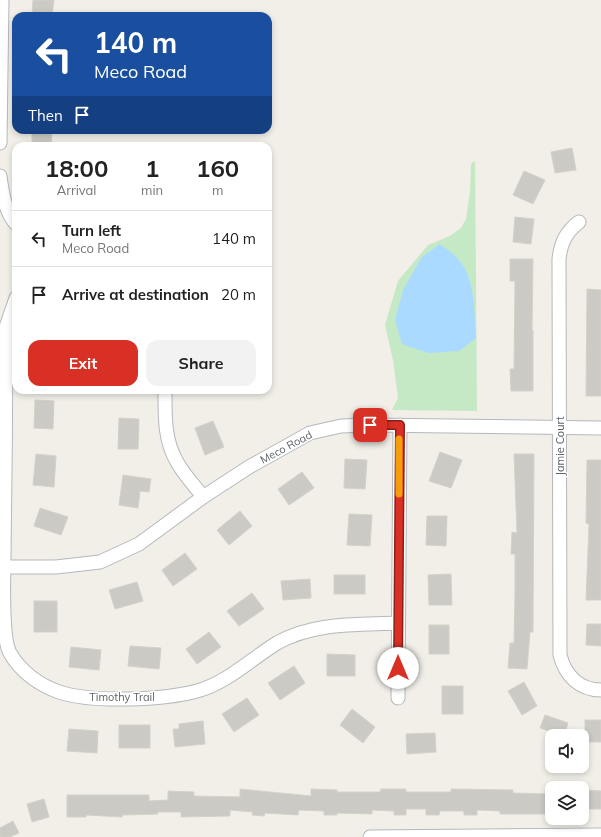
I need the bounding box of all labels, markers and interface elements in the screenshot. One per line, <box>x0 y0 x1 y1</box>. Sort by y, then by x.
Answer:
text: 140 m <box>94 25 177 60</box>
icon: left <box>28 28 80 80</box>
text: Meco Road <box>94 60 187 83</box>
icon: arrive <box>71 104 93 126</box>
text: Then <box>28 106 63 125</box>
text: 18:00 <box>45 153 108 183</box>
text: 1 <box>145 153 159 183</box>
text: 160 <box>196 153 239 183</box>
text: Arrival <box>57 182 96 198</box>
text: min <box>141 182 163 198</box>
text: m <box>212 182 223 198</box>
text: Turn left <box>62 221 121 240</box>
icon: left <box>28 228 50 250</box>
text: 140 m <box>212 229 256 248</box>
text: Meco Road <box>62 240 129 256</box>
icon: arrive <box>28 284 50 306</box>
text: Arrive at destination <box>62 285 209 304</box>
text: 20 m <box>221 285 256 304</box>
button: Exit <box>28 340 138 386</box>
button: Share <box>146 340 256 386</box>
pin <box>353 408 387 442</box>
icon: arrive <box>359 414 381 436</box>
street label: Jamie Court <box>553 416 567 476</box>
street label: Meco Road <box>258 427 314 467</box>
position arrow <box>377 647 419 689</box>
street label: Timothy Trail <box>89 690 155 704</box>
map controls <box>545 729 589 825</box>
button: sound <box>545 729 589 773</box>
button: layers <box>545 781 589 825</box>

